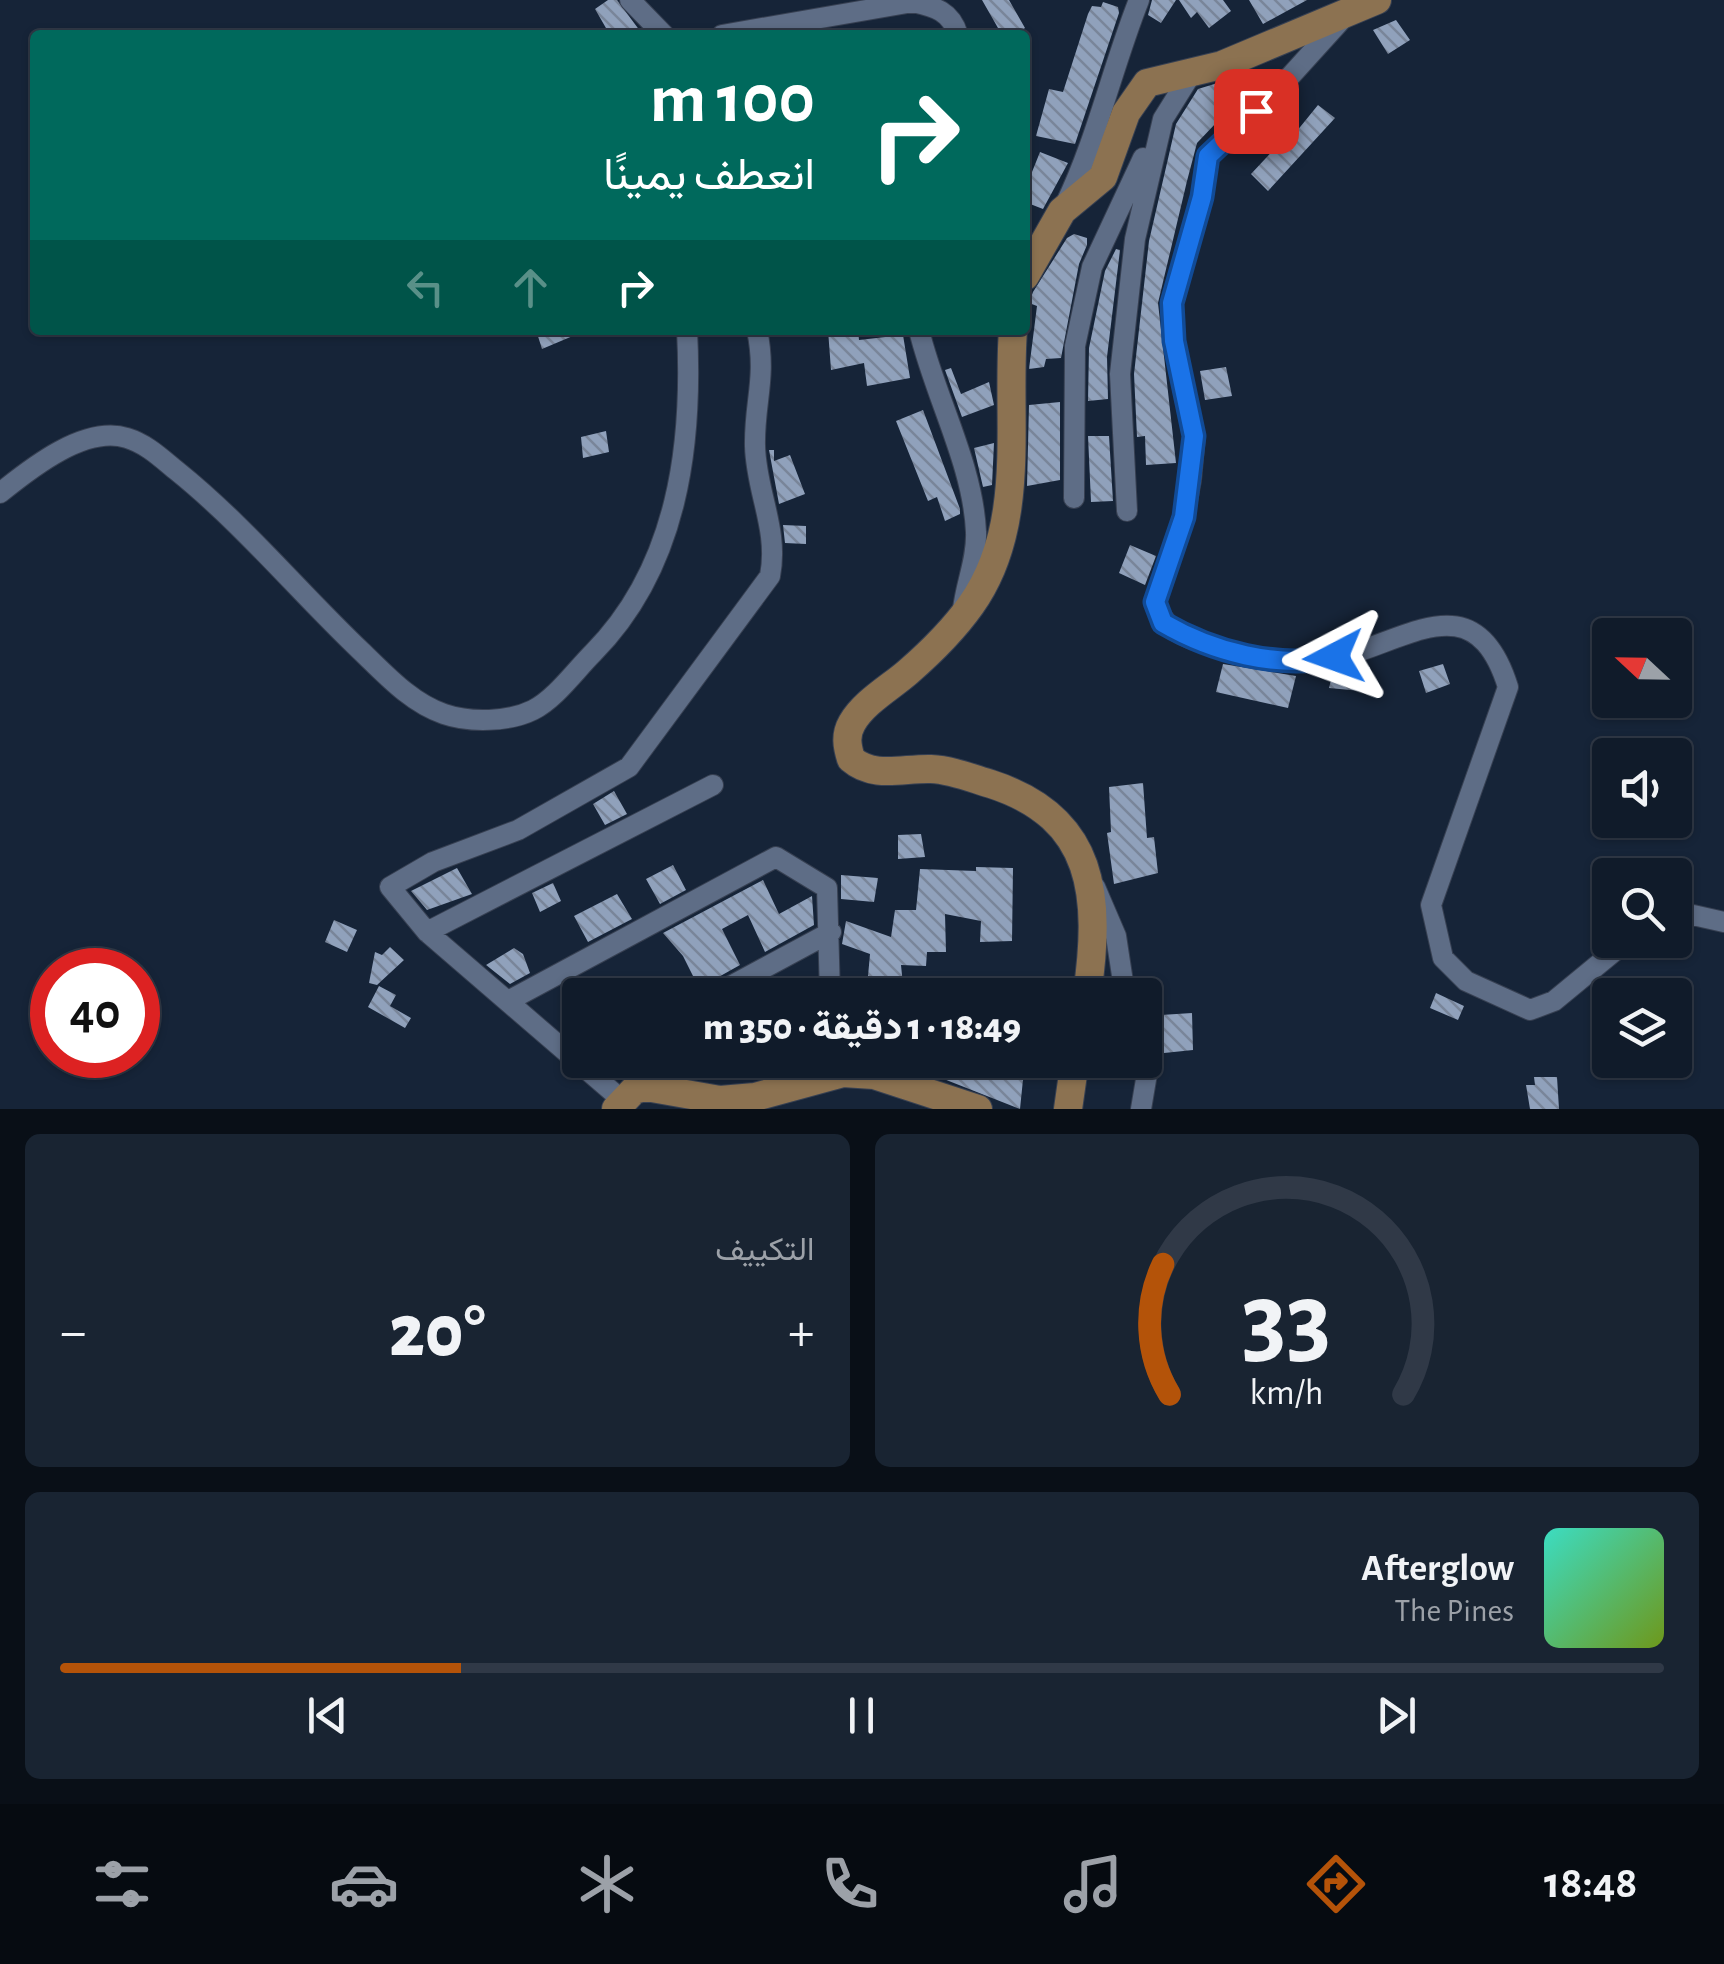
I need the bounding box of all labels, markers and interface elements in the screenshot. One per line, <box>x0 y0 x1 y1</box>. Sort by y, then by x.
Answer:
text: 100 m <box>650 65 815 135</box>
pin <box>1214 69 1299 154</box>
icon: right <box>850 70 980 200</box>
icon: arrive <box>1229 84 1284 139</box>
text: انعطف يمينًا <box>603 153 815 198</box>
icon: left <box>398 260 453 315</box>
icon: ahead <box>503 260 558 315</box>
icon: right <box>608 260 663 315</box>
position arrow <box>1282 605 1386 709</box>
north arrow <box>1592 618 1692 718</box>
map controls <box>1592 618 1692 1078</box>
button: sound <box>1592 738 1692 838</box>
button: search <box>1592 858 1692 958</box>
speed limit sign: 40 <box>30 948 160 1078</box>
button: layers <box>1592 978 1692 1078</box>
text: 18:49 · 1 دقيقة · 350 m <box>703 1009 1021 1047</box>
text: التكييف <box>715 1234 815 1266</box>
text: 33 <box>1242 1269 1332 1373</box>
text: 20° <box>389 1295 486 1370</box>
text: − <box>60 1305 86 1360</box>
text: + <box>788 1305 815 1360</box>
text: km/h <box>1250 1375 1324 1411</box>
text: Afterglow <box>1361 1550 1514 1588</box>
text: The Pines <box>1394 1595 1514 1627</box>
icon: previous <box>300 1688 355 1743</box>
icon: pause <box>834 1688 889 1743</box>
icon: next <box>1369 1688 1424 1743</box>
icon: filters <box>87 1849 157 1919</box>
icon: car <box>329 1849 399 1919</box>
icon: climate <box>572 1849 642 1919</box>
icon: phone <box>815 1849 885 1919</box>
icon: music <box>1058 1849 1128 1919</box>
icon: directions <box>1301 1849 1371 1919</box>
text: 18:48 <box>1544 1861 1638 1906</box>

